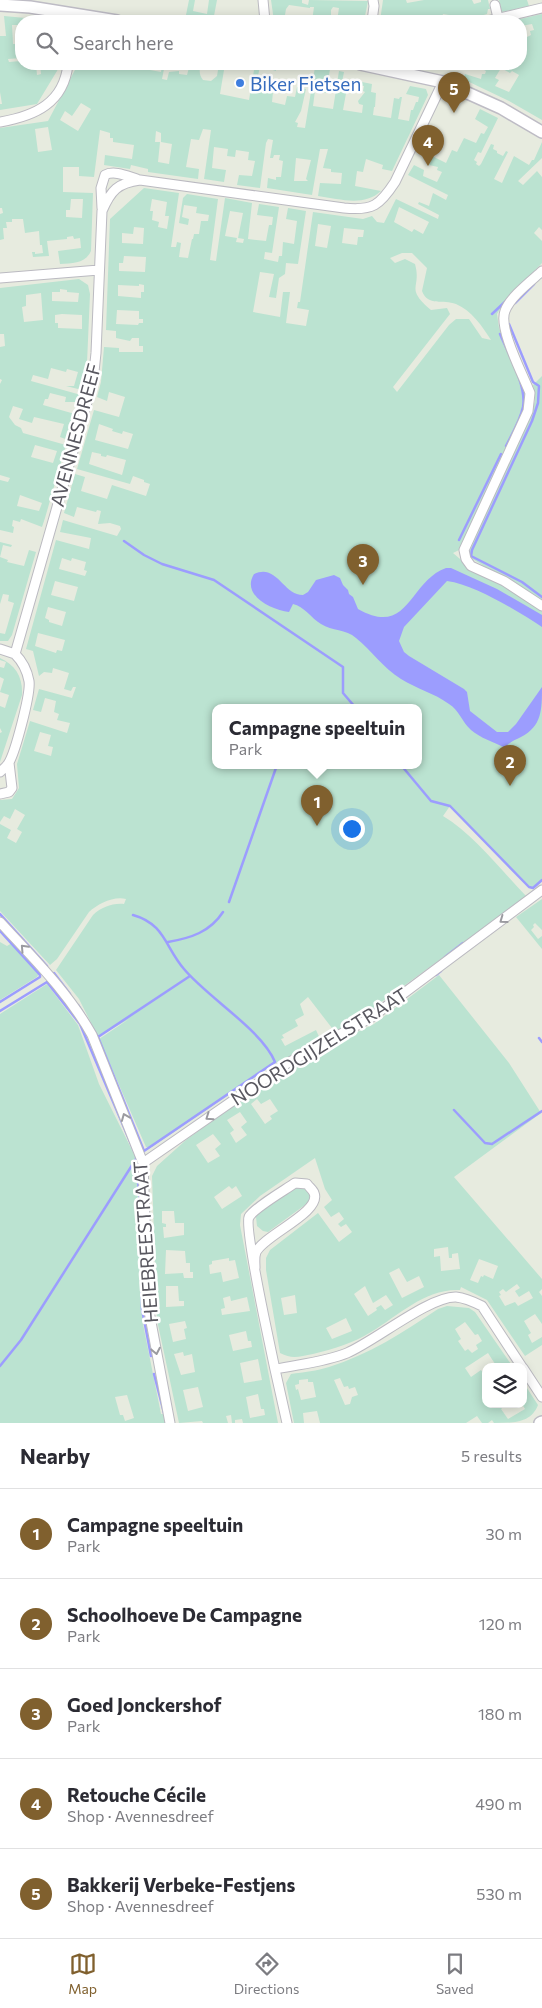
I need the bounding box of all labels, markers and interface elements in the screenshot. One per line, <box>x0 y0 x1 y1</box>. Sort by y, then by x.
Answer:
search box <box>15 15 527 70</box>
icon: search <box>33 29 61 57</box>
text: Search here <box>73 31 173 54</box>
place label: Biker Fietsen <box>250 72 361 95</box>
pin: 5 <box>438 72 470 113</box>
marker: Biker Fietsen <box>234 77 246 89</box>
pin: 4 <box>412 125 444 166</box>
street label: AVENNESDREEF <box>45 361 105 509</box>
pin: 3 <box>347 544 379 585</box>
popup <box>212 704 422 769</box>
text: Campagne speeltuin <box>229 716 405 739</box>
text: Park <box>229 739 262 758</box>
pin: 2 <box>494 745 526 786</box>
pin: 1 <box>301 785 333 826</box>
your location <box>339 816 365 842</box>
one-way arrow <box>499 914 509 923</box>
one-way arrow <box>20 944 29 953</box>
street label: NOORDGIJZELSTRAAT <box>226 982 412 1110</box>
one-way arrow <box>205 1111 214 1120</box>
one-way arrow <box>121 1114 131 1122</box>
street label: HEIEBREESTRAAT <box>128 1160 162 1324</box>
one-way arrow <box>150 1347 160 1355</box>
map controls <box>482 1363 527 1408</box>
button: layers <box>482 1363 527 1408</box>
text: Nearby <box>20 1443 90 1468</box>
text: 5 results <box>461 1446 522 1465</box>
text: Campagne speeltuin <box>67 1513 243 1536</box>
text: 1 <box>32 1524 40 1543</box>
text: 30 m <box>485 1524 522 1543</box>
text: Park <box>67 1536 100 1555</box>
text: Schoolhoeve De Campagne <box>67 1603 302 1626</box>
text: 2 <box>31 1614 41 1633</box>
text: 120 m <box>479 1614 522 1633</box>
text: Park <box>67 1626 100 1645</box>
text: Goed Jonckershof <box>67 1693 221 1716</box>
text: 3 <box>31 1704 41 1723</box>
text: 180 m <box>478 1704 522 1723</box>
text: Park <box>67 1716 100 1735</box>
text: Retouche Cécile <box>67 1783 206 1806</box>
text: 4 <box>31 1794 41 1813</box>
text: 490 m <box>475 1794 522 1813</box>
text: Shop · Avennesdreef <box>67 1806 214 1825</box>
text: Bakkerij Verbeke-Festjens <box>67 1873 295 1896</box>
text: 5 <box>31 1884 41 1903</box>
text: 530 m <box>476 1884 522 1903</box>
text: Shop · Avennesdreef <box>67 1896 214 1915</box>
tab: Map <box>68 1950 97 1997</box>
tab: Directions <box>234 1950 299 1997</box>
tab: Saved <box>436 1950 474 1997</box>

